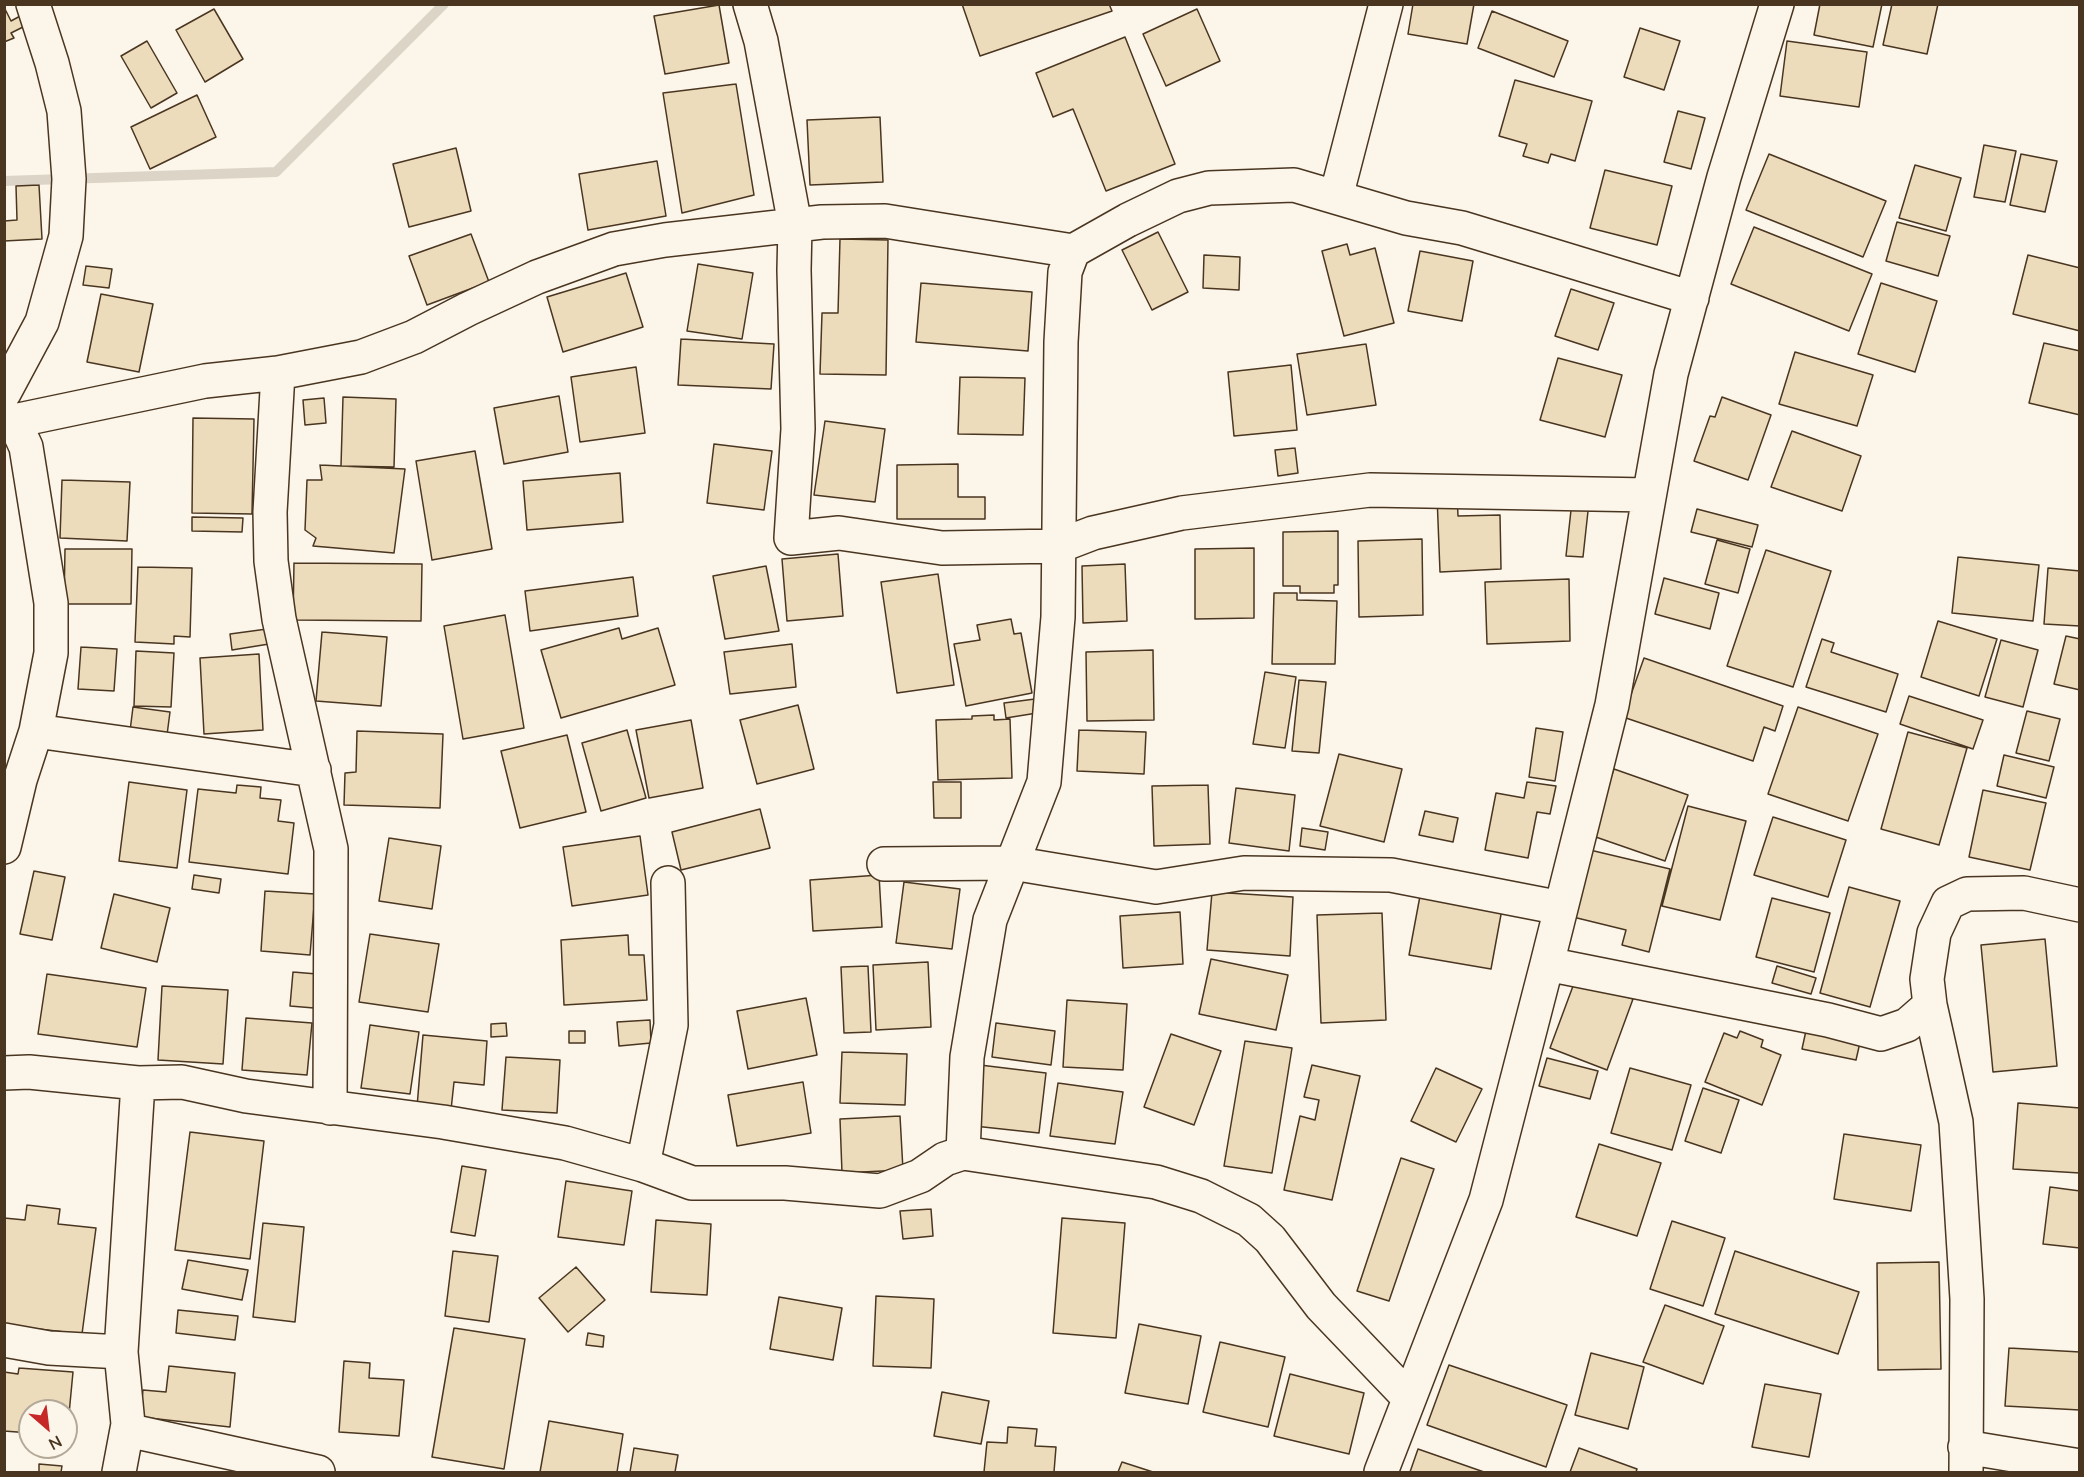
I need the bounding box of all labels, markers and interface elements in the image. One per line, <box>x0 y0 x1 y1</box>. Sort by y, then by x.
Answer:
north arrow <box>18 1399 78 1459</box>
text: N <box>45 1431 66 1455</box>

